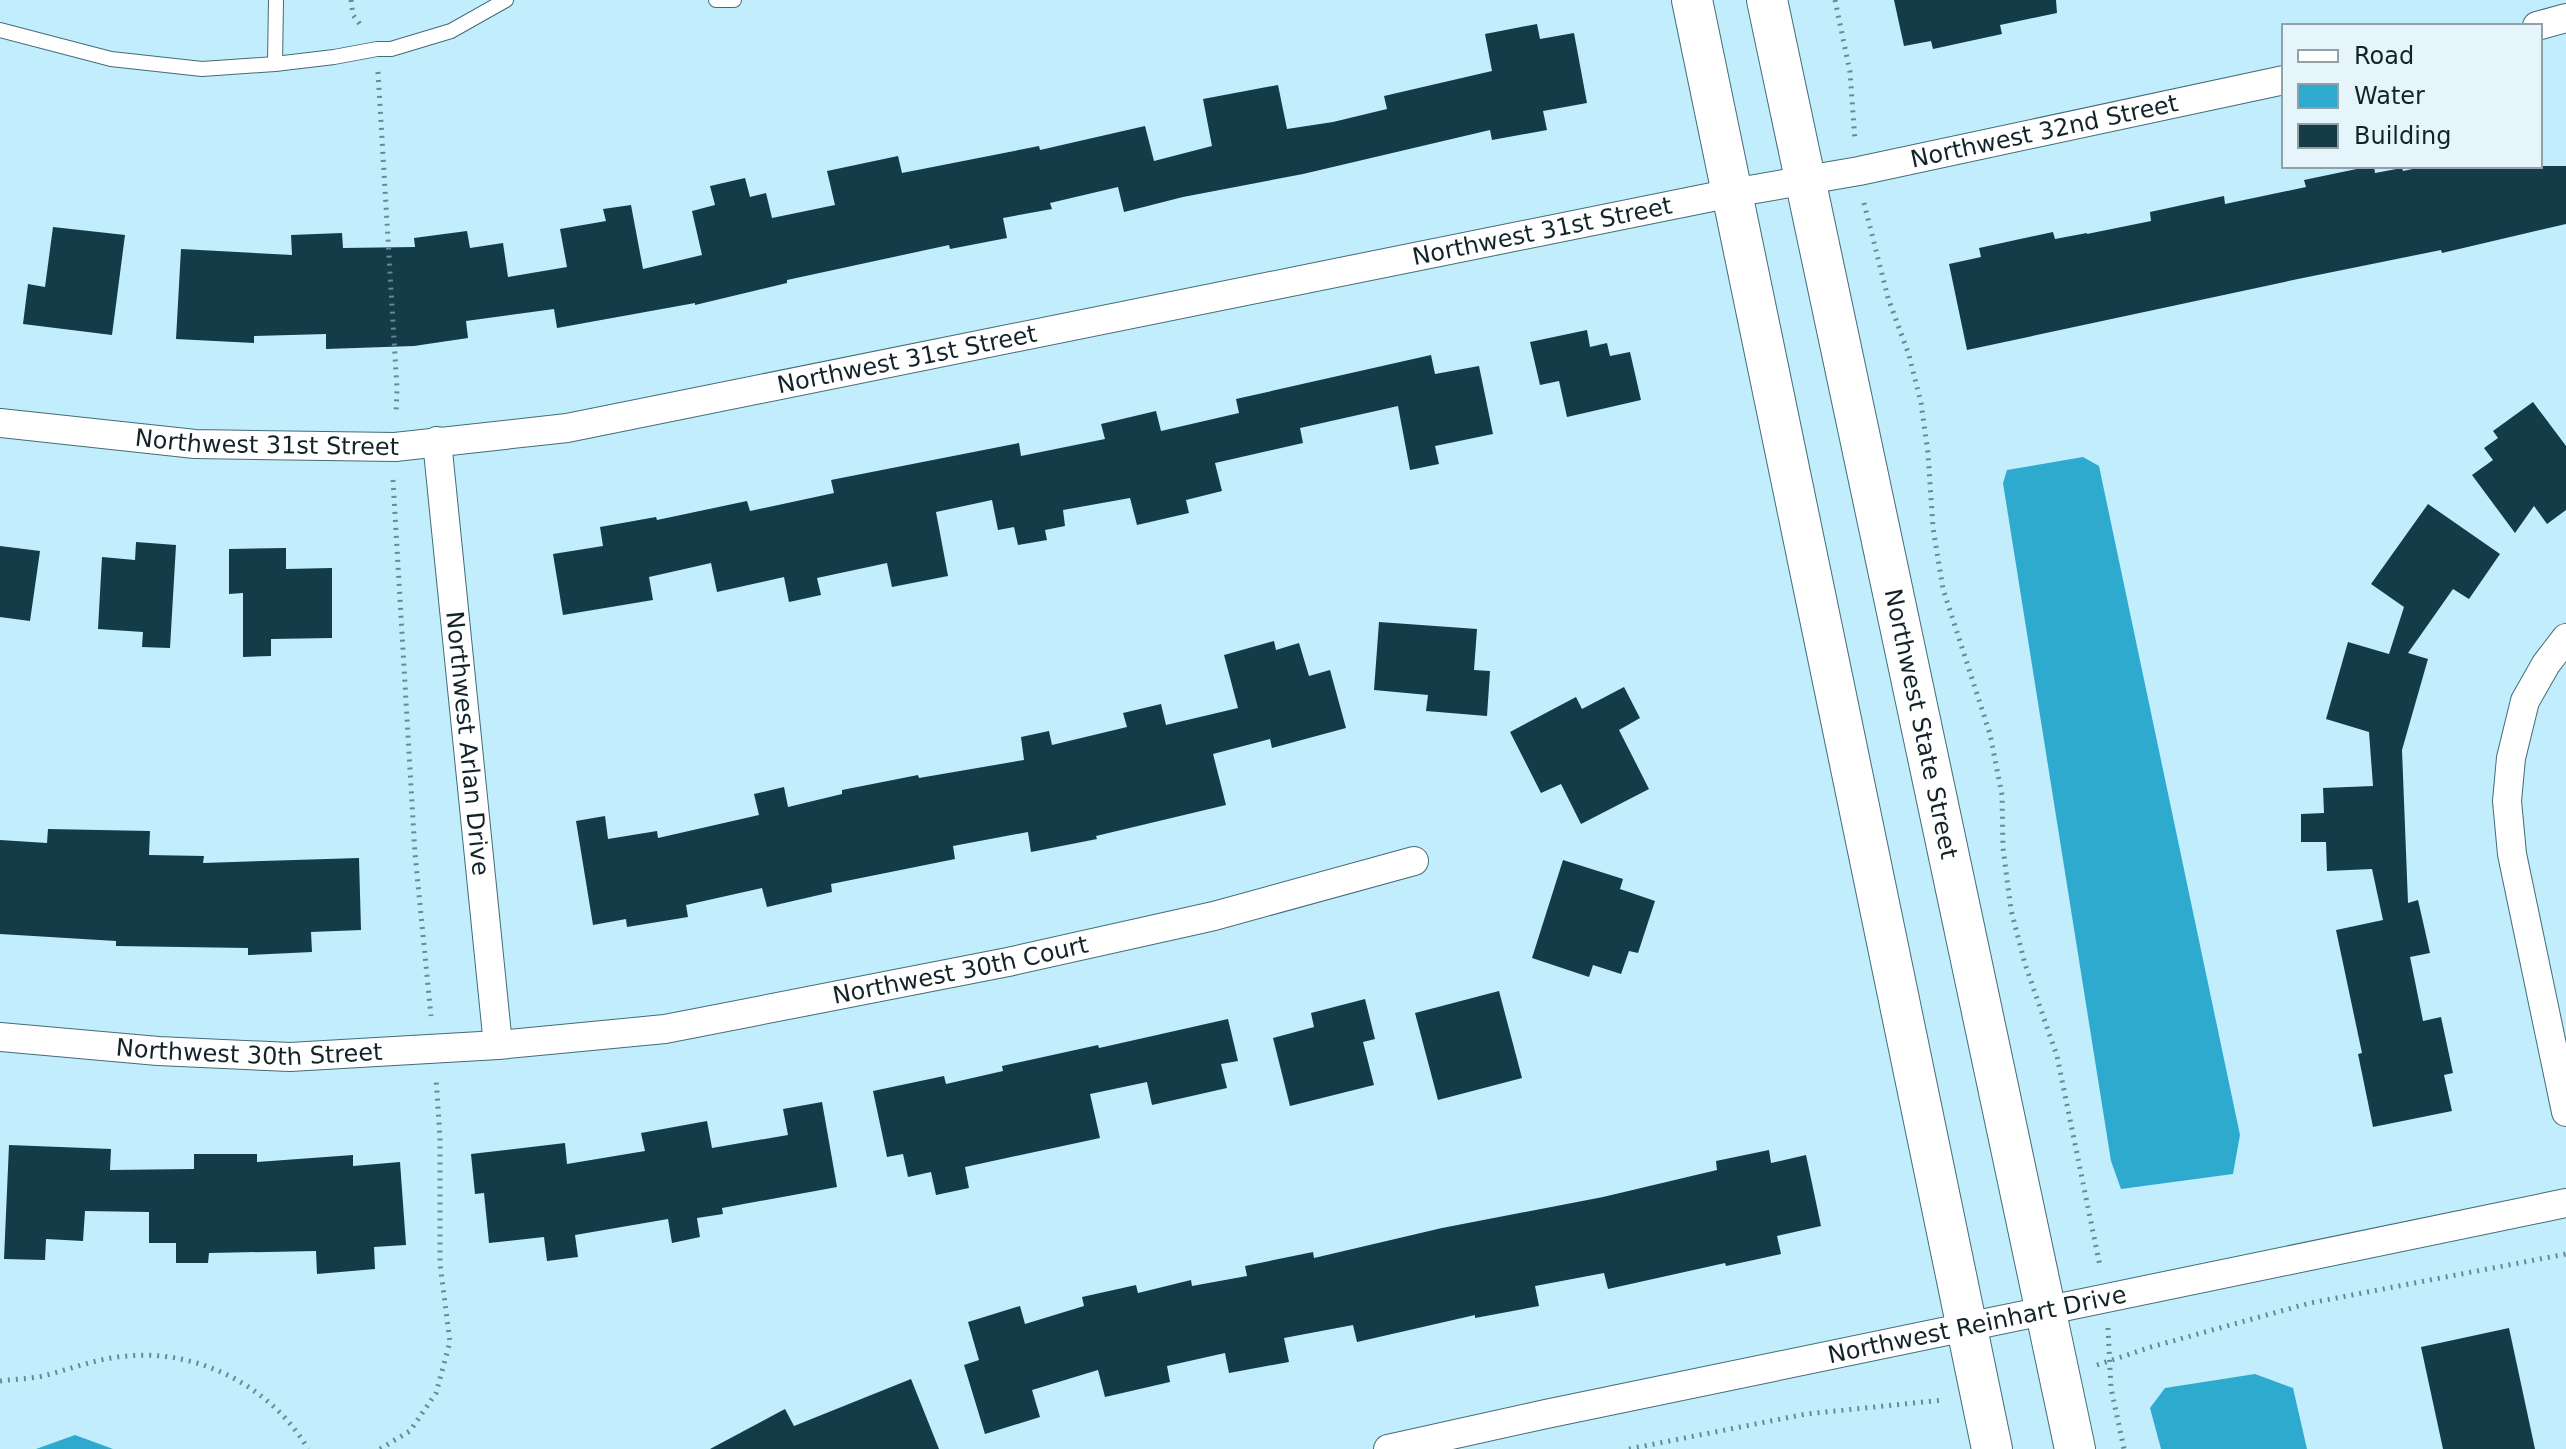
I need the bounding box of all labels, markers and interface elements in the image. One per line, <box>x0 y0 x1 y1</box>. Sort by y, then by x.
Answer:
legend <box>2282 24 2542 168</box>
text: Road <box>2354 42 2414 70</box>
text: Water <box>2354 82 2425 110</box>
street label: Northwest 32nd Street <box>1908 89 2181 174</box>
text: Building <box>2354 122 2451 150</box>
street label: Northwest 31st Street <box>1410 191 1674 271</box>
street label: Northwest 31st Street <box>775 320 1039 399</box>
street label: Northwest 31st Street <box>134 424 399 461</box>
street label: Northwest State Street <box>1879 586 1963 861</box>
street label: Northwest Arlan Drive <box>440 610 495 877</box>
street label: Northwest 30th Court <box>830 931 1091 1010</box>
street label: Northwest 30th Street <box>115 1033 383 1071</box>
street label: Northwest Reinhart Drive <box>1825 1280 2129 1369</box>

